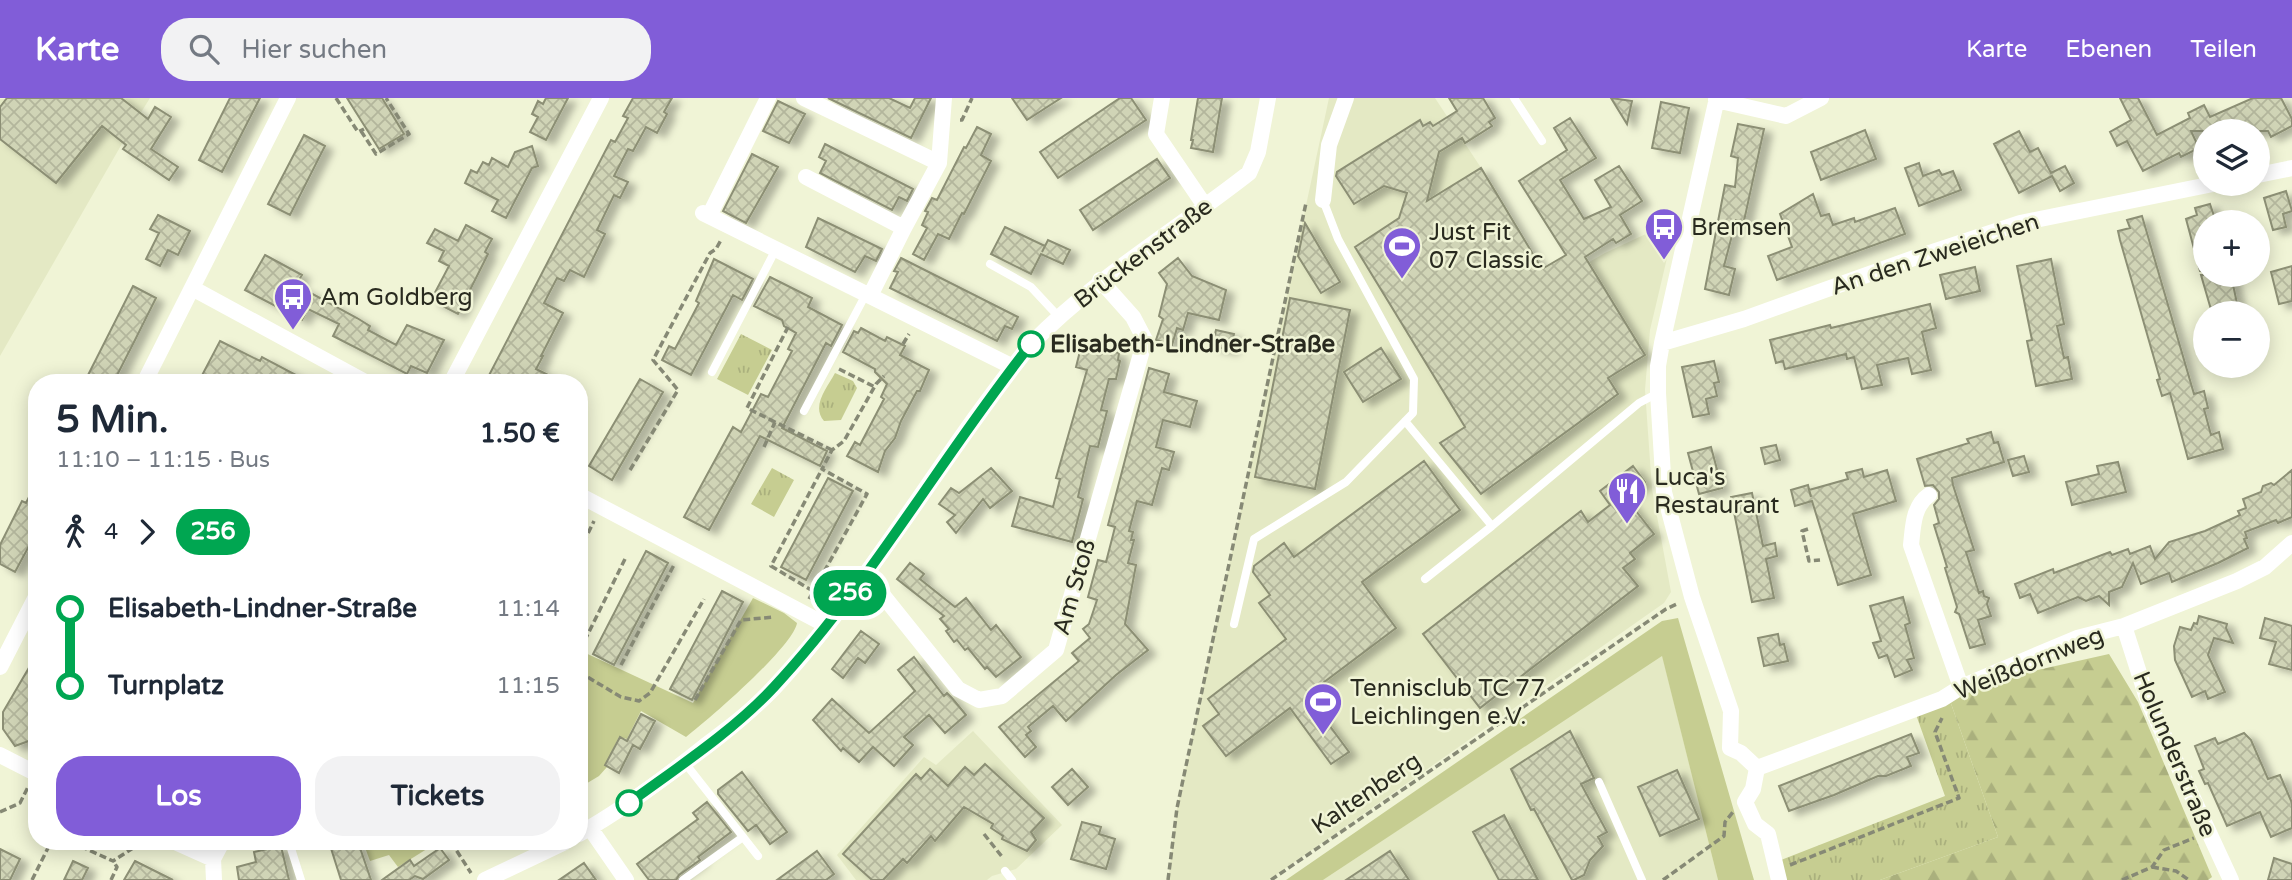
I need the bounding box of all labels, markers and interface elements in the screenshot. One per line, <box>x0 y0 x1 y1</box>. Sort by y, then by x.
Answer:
search box <box>161 18 651 81</box>
text: Karte <box>35 30 119 69</box>
icon: search <box>185 30 223 68</box>
text: Hier suchen <box>241 34 387 65</box>
text: Karte <box>1966 35 2027 64</box>
text: Ebenen <box>2065 35 2152 64</box>
text: Teilen <box>2190 35 2257 64</box>
map controls <box>2193 119 2270 378</box>
button: layers <box>2193 119 2270 196</box>
street label: Brückenstraße <box>1068 192 1218 315</box>
bus stop icon: Bremsen <box>1643 206 1685 261</box>
street label: An den Zweieichen <box>1827 207 2043 302</box>
button: + <box>2193 210 2270 287</box>
place label: Bremsen <box>1691 213 1792 242</box>
place label: Just Fit 07 Classic <box>1429 218 1543 275</box>
sports icon: Just Fit 07 Classic <box>1381 225 1423 280</box>
bus stop icon: Am Goldberg <box>272 276 314 331</box>
place label: Am Goldberg <box>320 283 473 312</box>
button: − <box>2193 301 2270 378</box>
place label: Elisabeth-Lindner-Straße <box>1050 330 1336 359</box>
marker: Elisabeth-Lindner-Straße <box>1018 331 1044 357</box>
text: 5 Min. <box>56 397 169 443</box>
text: 1.50 € <box>480 418 560 449</box>
text: 11:10 – 11:15 · Bus <box>56 446 270 474</box>
place label: Luca's Restaurant <box>1654 463 1779 520</box>
restaurant icon: Luca's Restaurant <box>1606 470 1648 525</box>
icon: walk <box>56 513 94 551</box>
icon: forward <box>128 513 166 551</box>
text: 256 <box>190 517 236 546</box>
text: 4 <box>104 518 118 546</box>
street label: Am Stoß <box>1047 536 1102 638</box>
line badge: 256 <box>810 570 890 616</box>
text: 256 <box>827 578 873 607</box>
text: Elisabeth-Lindner-Straße <box>108 593 417 624</box>
text: 11:14 <box>496 595 560 623</box>
street label: Weißdornweg <box>1950 620 2108 707</box>
street label: Holunderstraße <box>2127 667 2222 841</box>
text: Turnplatz <box>108 670 224 701</box>
text: 11:15 <box>496 672 560 700</box>
place label: Tennisclub TC 77 Leichlingen e.V. <box>1350 674 1545 731</box>
sports icon: Tennisclub TC 77 Leichlingen e.V. <box>1302 681 1344 736</box>
street label: Kaltenberg <box>1306 746 1426 841</box>
button: Los <box>56 756 301 836</box>
button: Tickets <box>315 756 560 836</box>
unlabelled marker <box>616 790 642 816</box>

